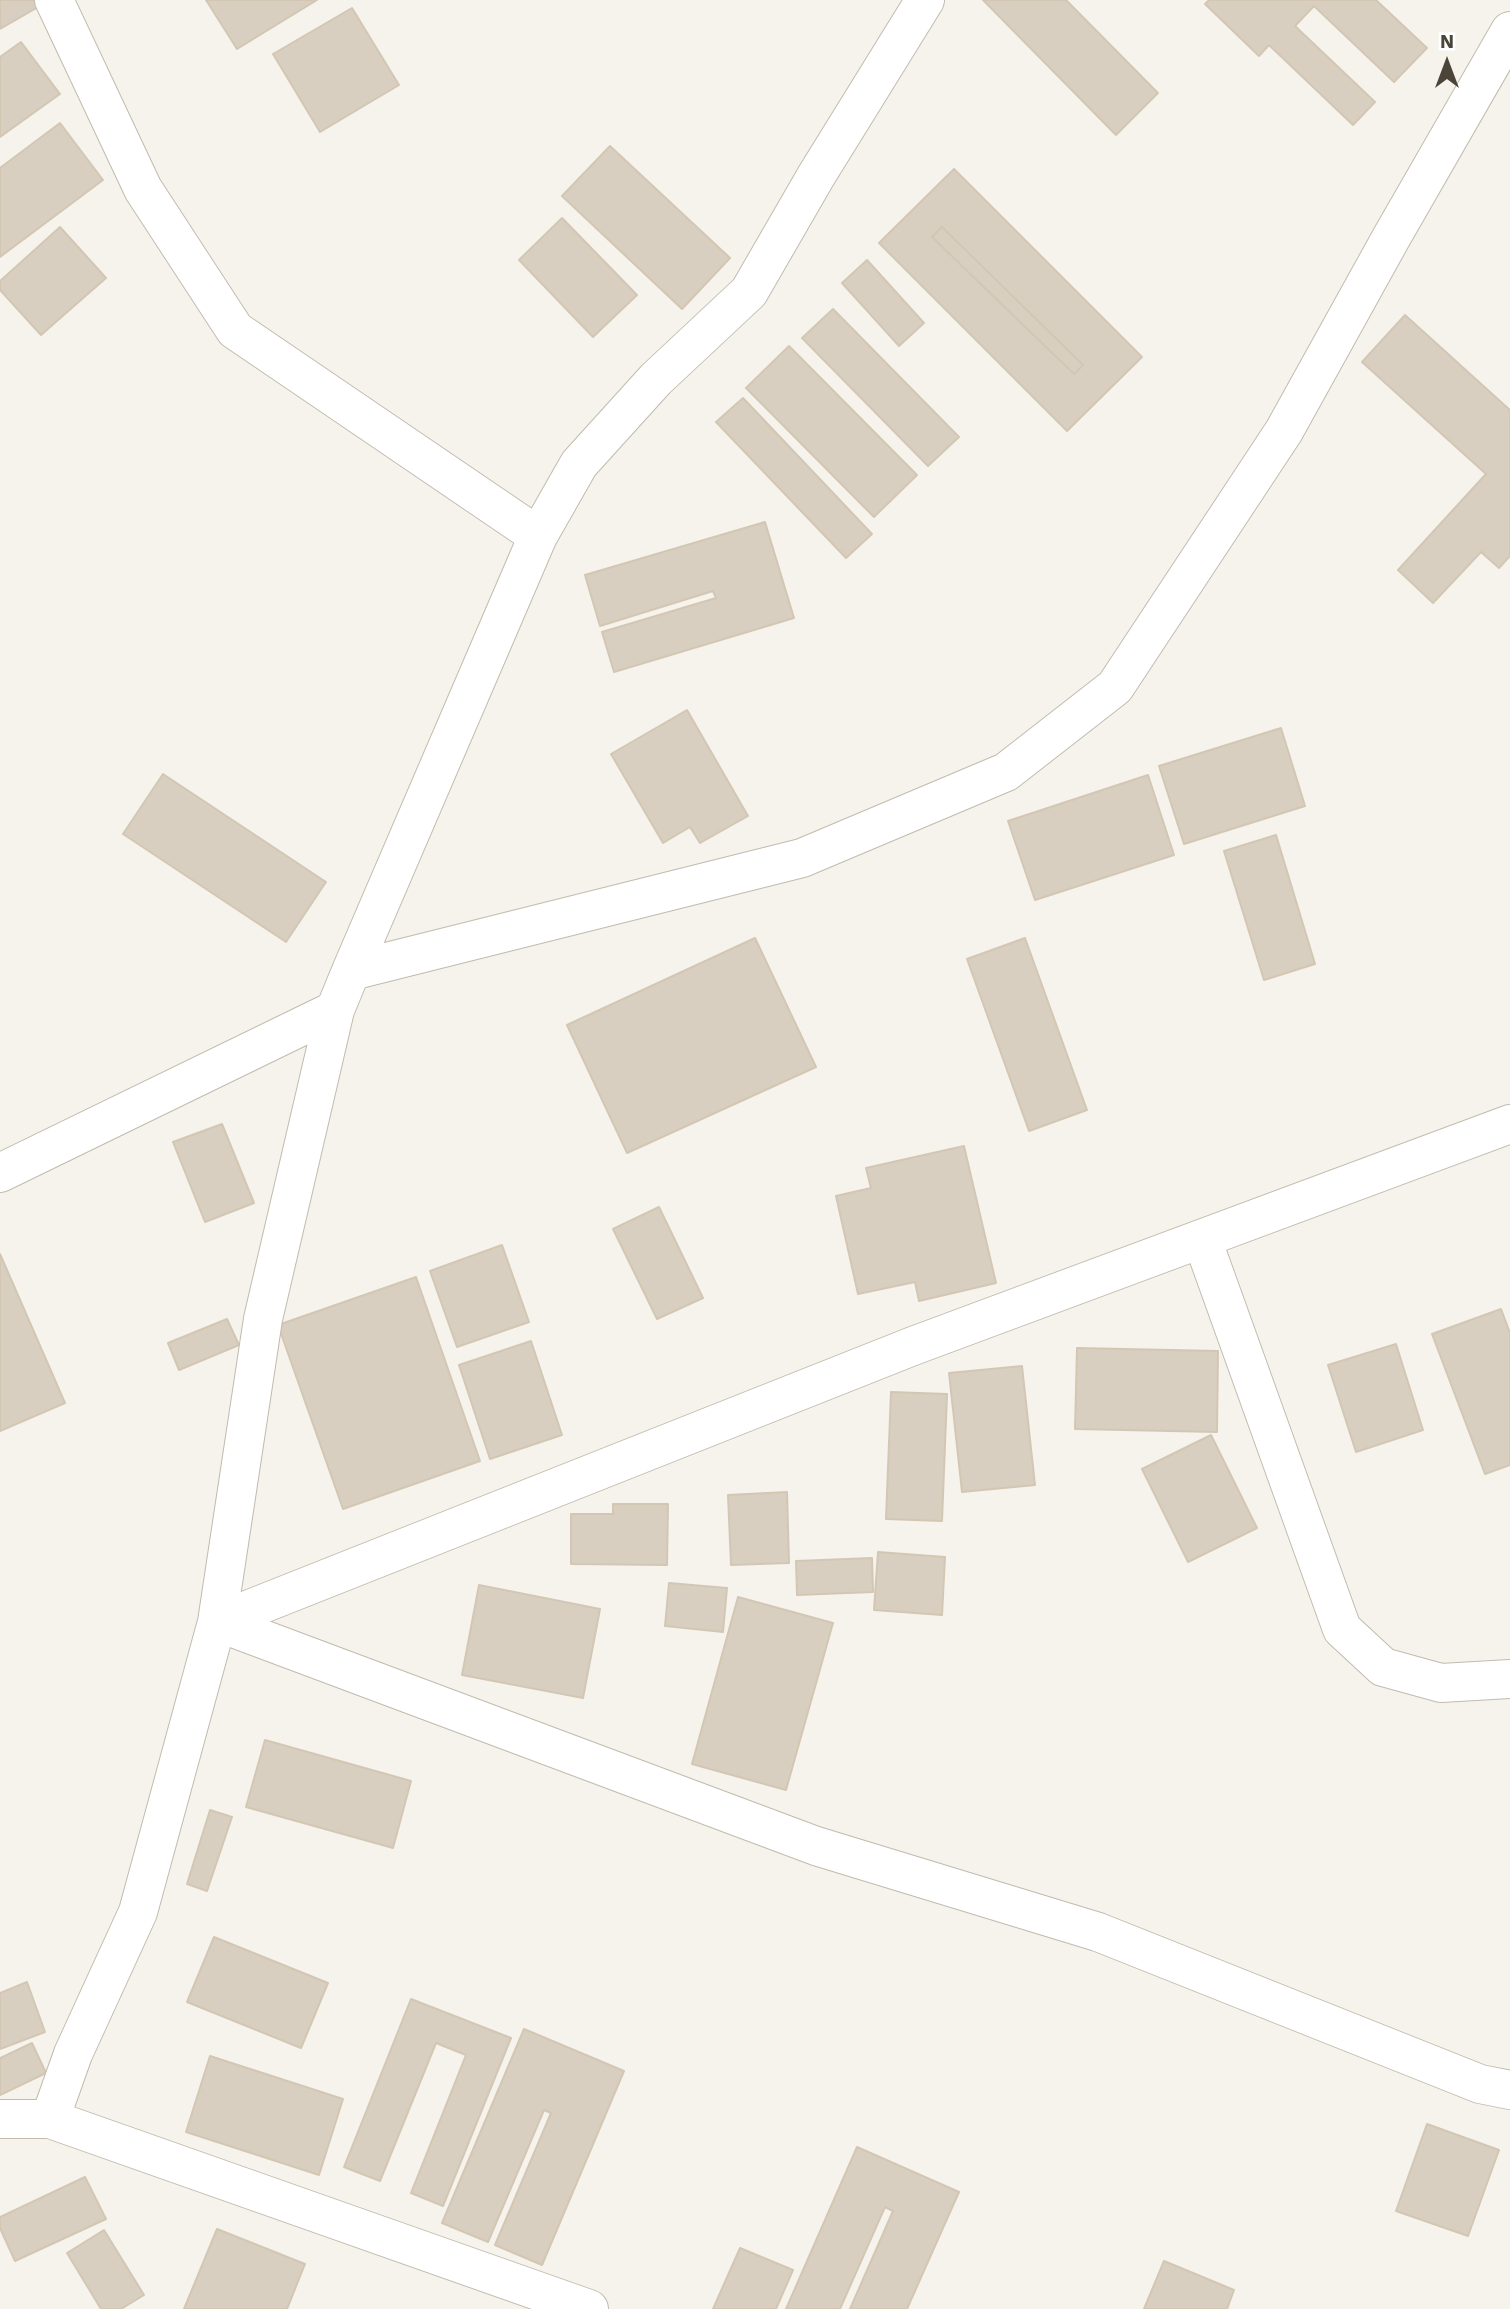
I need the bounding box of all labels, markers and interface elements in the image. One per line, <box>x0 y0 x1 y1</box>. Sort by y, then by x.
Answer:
north arrow <box>1412 28 1482 98</box>
text: N <box>1440 30 1454 53</box>

